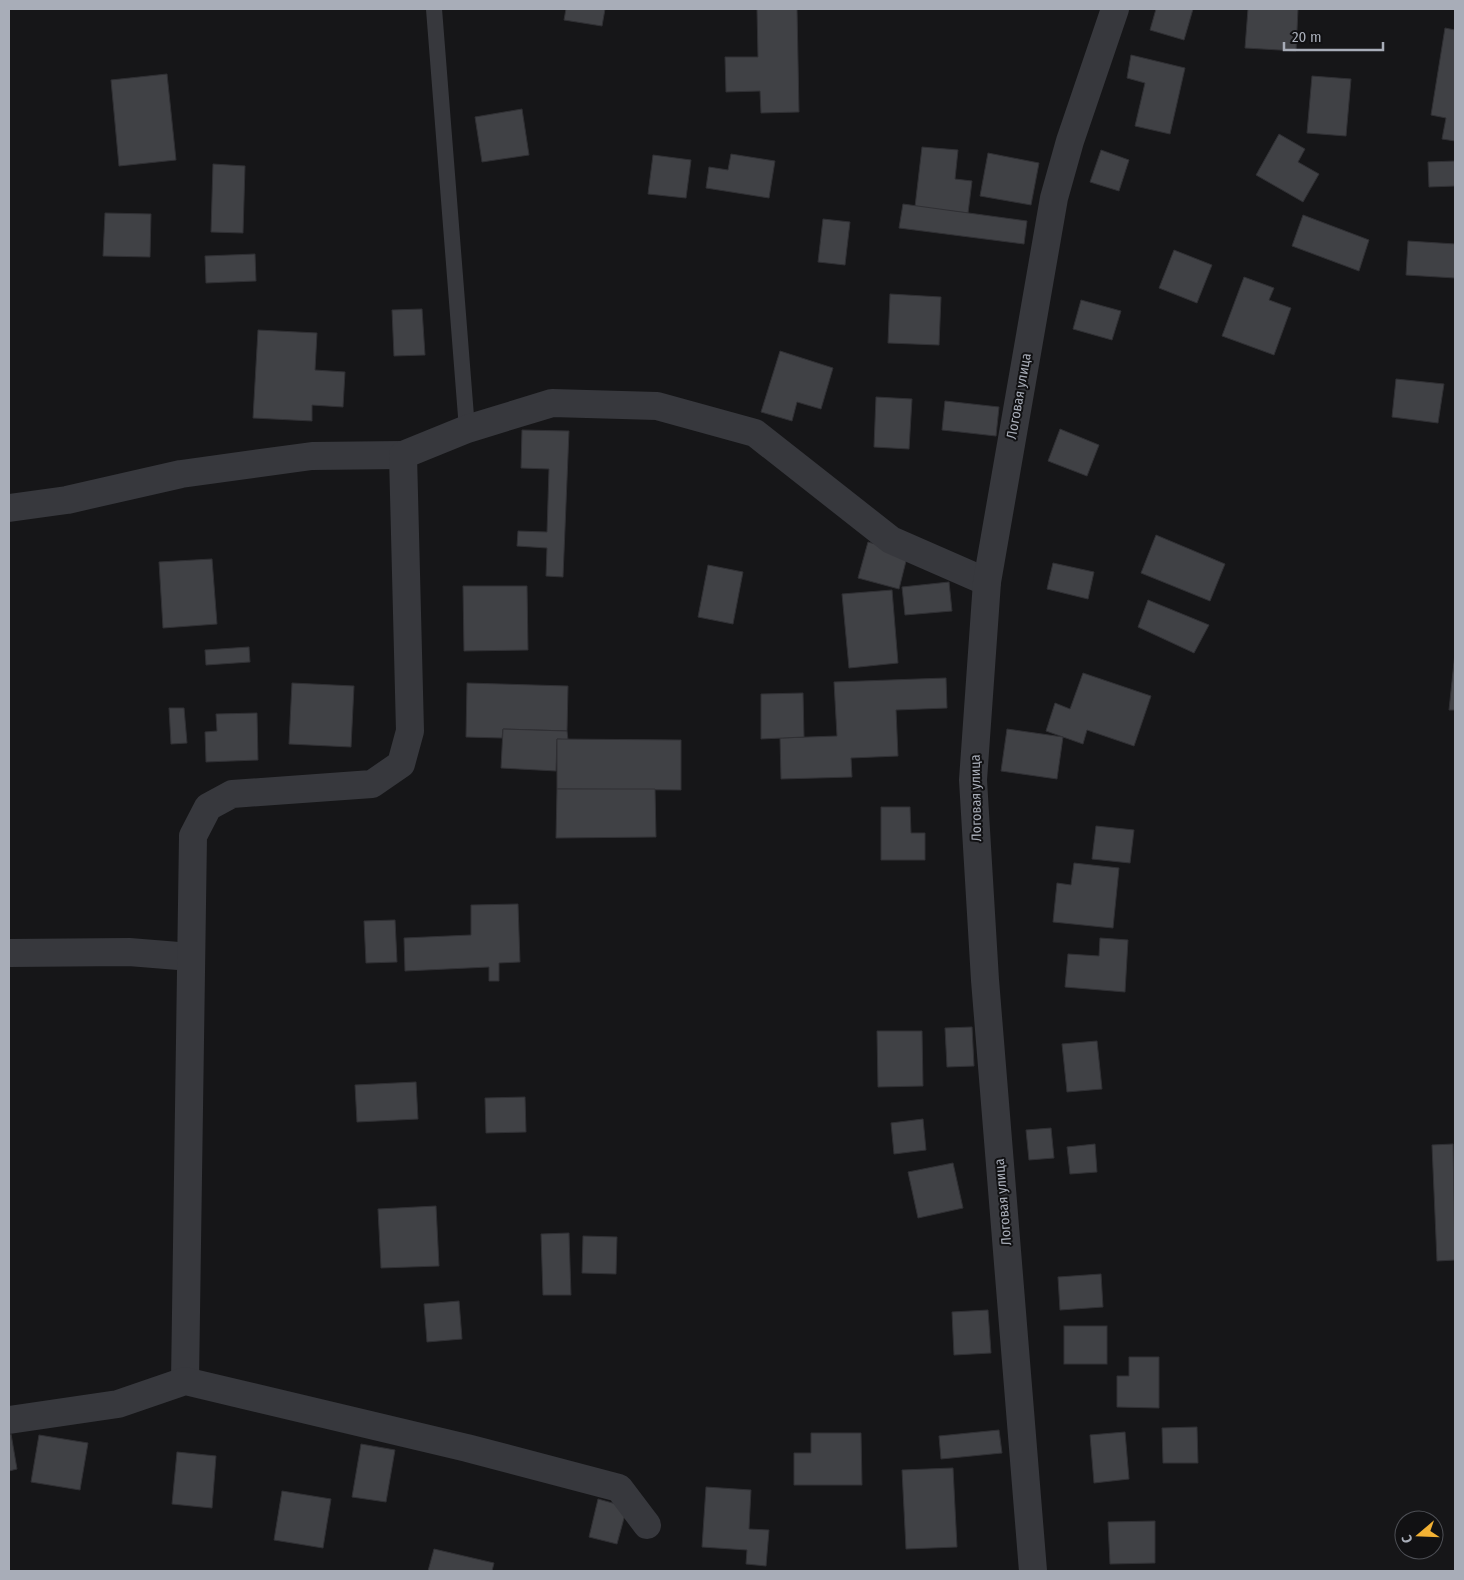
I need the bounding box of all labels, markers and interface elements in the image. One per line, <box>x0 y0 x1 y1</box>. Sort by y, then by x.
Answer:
scale bar <box>1284 20 1383 52</box>
text: 20 m <box>1292 28 1322 46</box>
street label: Логовая улица <box>1003 352 1035 440</box>
street label: Логовая улица <box>967 754 985 842</box>
street label: Логовая улица <box>991 1158 1015 1246</box>
north arrow <box>1394 1510 1444 1560</box>
text: С <box>1398 1532 1416 1545</box>

